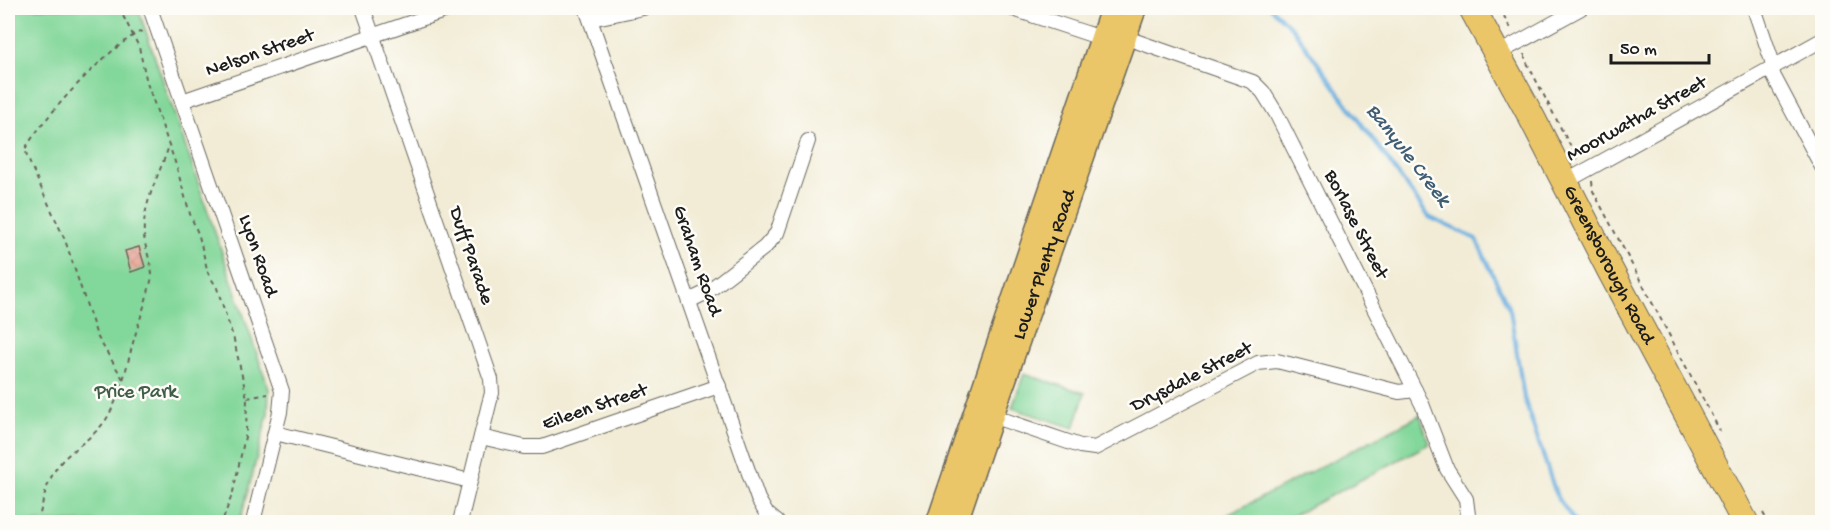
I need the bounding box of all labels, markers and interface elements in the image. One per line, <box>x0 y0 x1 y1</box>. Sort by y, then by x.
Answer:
street label: Nelson Street <box>203 24 319 83</box>
scale bar <box>1611 27 1708 65</box>
text: 50 m <box>1620 40 1657 61</box>
street label: Moorwatha Street <box>1563 71 1713 168</box>
water label: Banyule Creek <box>1359 100 1456 214</box>
street label: Borlase Street <box>1317 166 1393 285</box>
street label: Greensborough Road <box>1557 182 1660 350</box>
street label: Lower Plenty Road <box>1008 185 1083 343</box>
street label: Duff Parade <box>442 202 498 308</box>
street label: Graham Road <box>666 203 726 321</box>
street label: Lyon Road <box>232 212 283 302</box>
street label: Drysdale Street <box>1126 337 1258 419</box>
street label: Eileen Street <box>540 379 652 437</box>
park label: Price Park <box>94 382 179 405</box>

